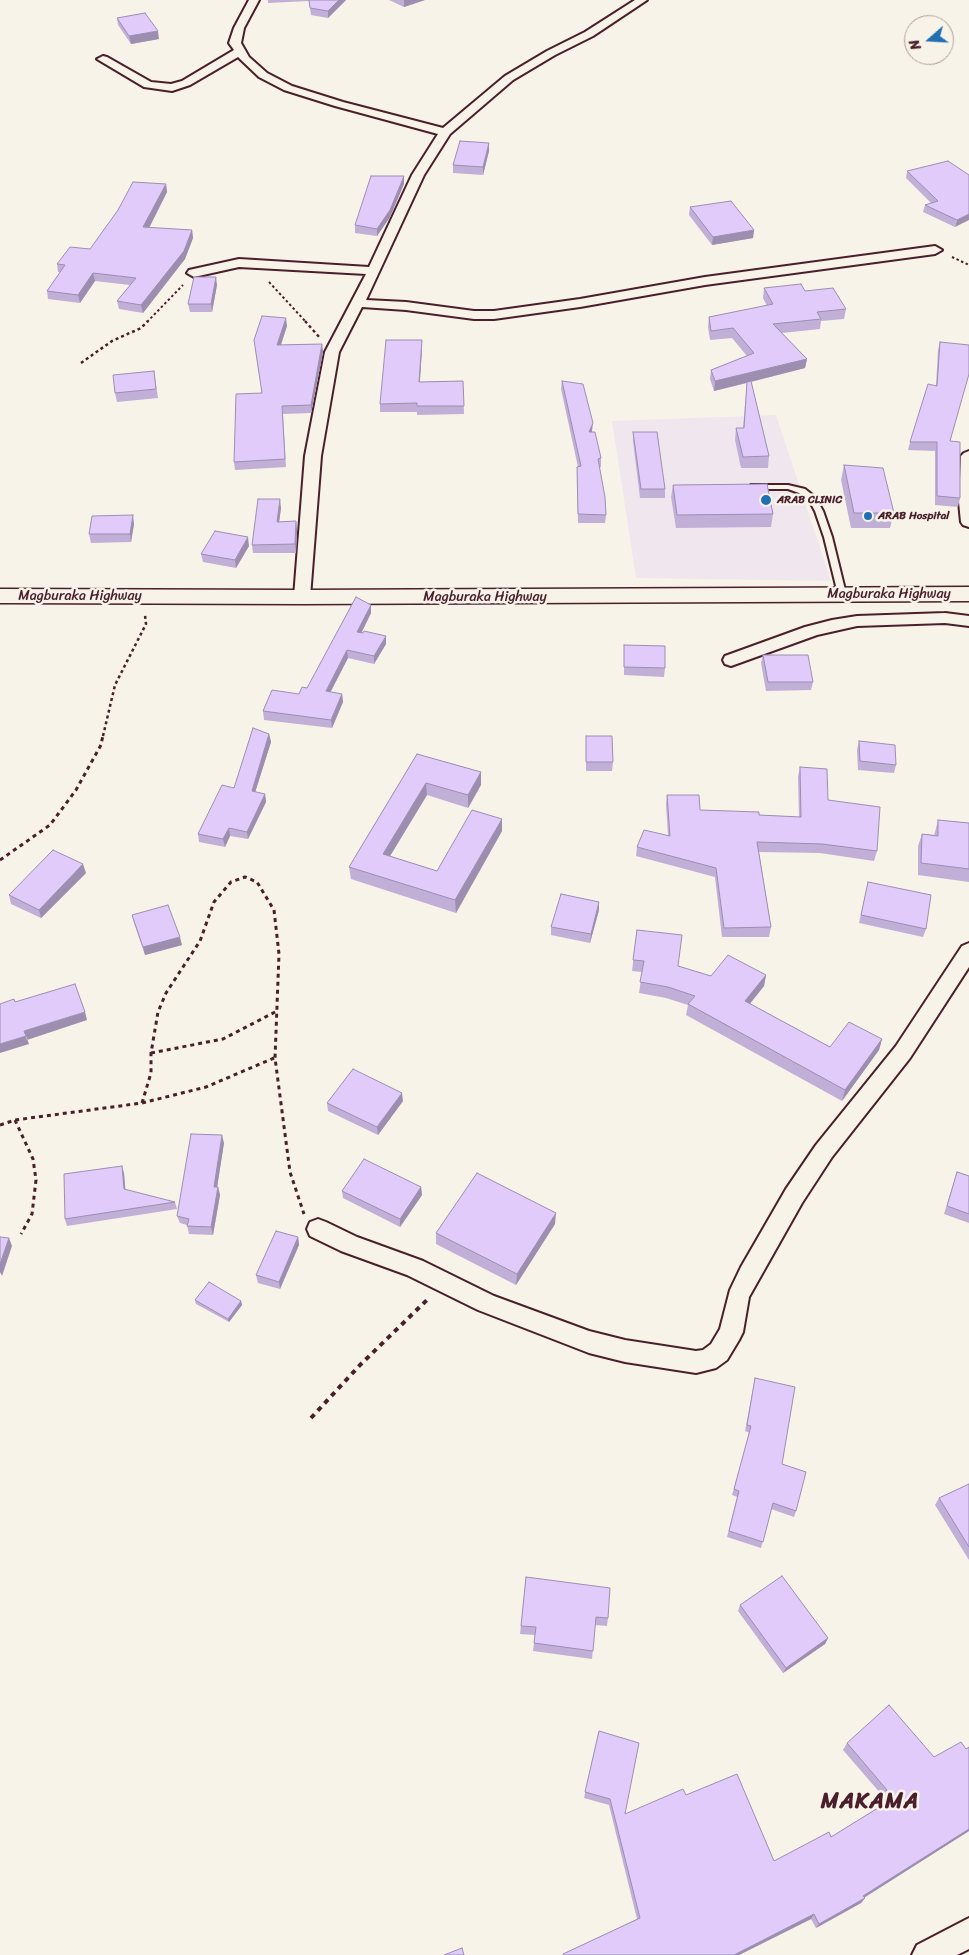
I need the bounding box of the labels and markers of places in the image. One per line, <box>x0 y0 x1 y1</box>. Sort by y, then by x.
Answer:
marker: ARAB CLINIC <box>759 493 773 507</box>
place label: ARAB CLINIC <box>777 493 842 507</box>
place label: ARAB Hospital <box>878 509 949 523</box>
marker: ARAB Hospital <box>862 510 874 522</box>

